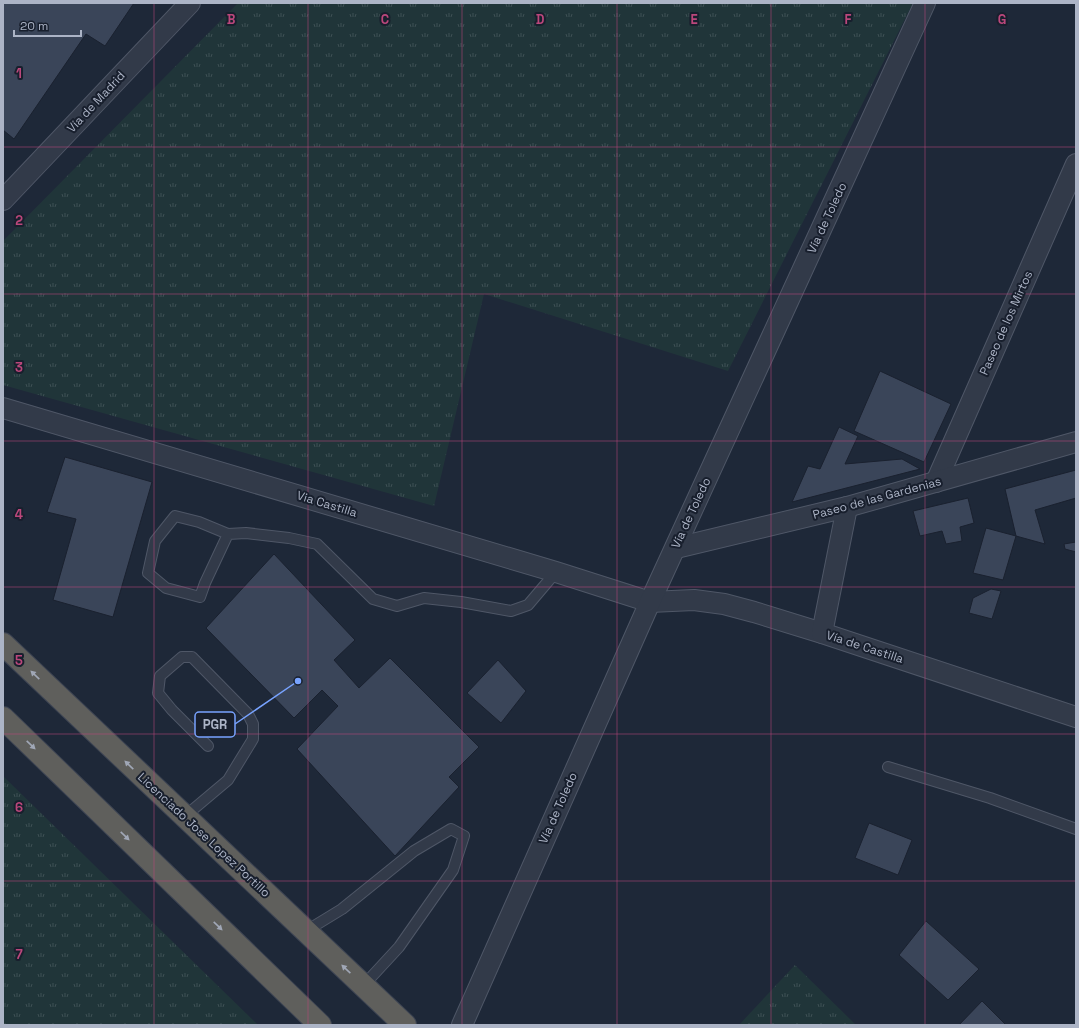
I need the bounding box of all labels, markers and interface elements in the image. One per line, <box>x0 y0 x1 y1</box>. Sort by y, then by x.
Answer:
text: B <box>227 11 236 28</box>
text: C <box>381 11 389 28</box>
text: D <box>536 11 545 28</box>
text: E <box>690 11 698 28</box>
text: F <box>845 11 852 28</box>
text: G <box>998 11 1006 28</box>
scale bar <box>14 12 81 38</box>
text: 20 m <box>20 18 48 34</box>
text: 1 <box>16 65 22 82</box>
street label: Vía de Madrid <box>63 68 129 136</box>
street label: Vía de Toledo <box>804 180 850 256</box>
text: 2 <box>15 212 23 229</box>
street label: Paseo de los Mirtos <box>976 268 1036 378</box>
text: 3 <box>15 359 23 376</box>
street label: Paseo de las Gardenias <box>811 473 943 523</box>
street label: Vía de Toledo <box>668 475 714 551</box>
street label: Via Castilla <box>295 487 359 521</box>
text: 4 <box>15 506 23 523</box>
street label: Vía de Castilla <box>824 627 906 667</box>
text: 5 <box>15 652 23 669</box>
one-way arrow <box>30 670 40 680</box>
callout: PGR <box>195 712 235 737</box>
text: PGR <box>203 716 227 733</box>
one-way arrow <box>26 741 36 750</box>
one-way arrow <box>124 760 134 770</box>
street label: Licenciado Jose Lopez Portillo <box>134 769 274 901</box>
street label: Vía de Toledo <box>535 770 581 846</box>
text: 6 <box>15 799 23 816</box>
one-way arrow <box>120 831 129 840</box>
one-way arrow <box>213 921 223 931</box>
text: 7 <box>15 946 23 963</box>
one-way arrow <box>341 965 351 974</box>

